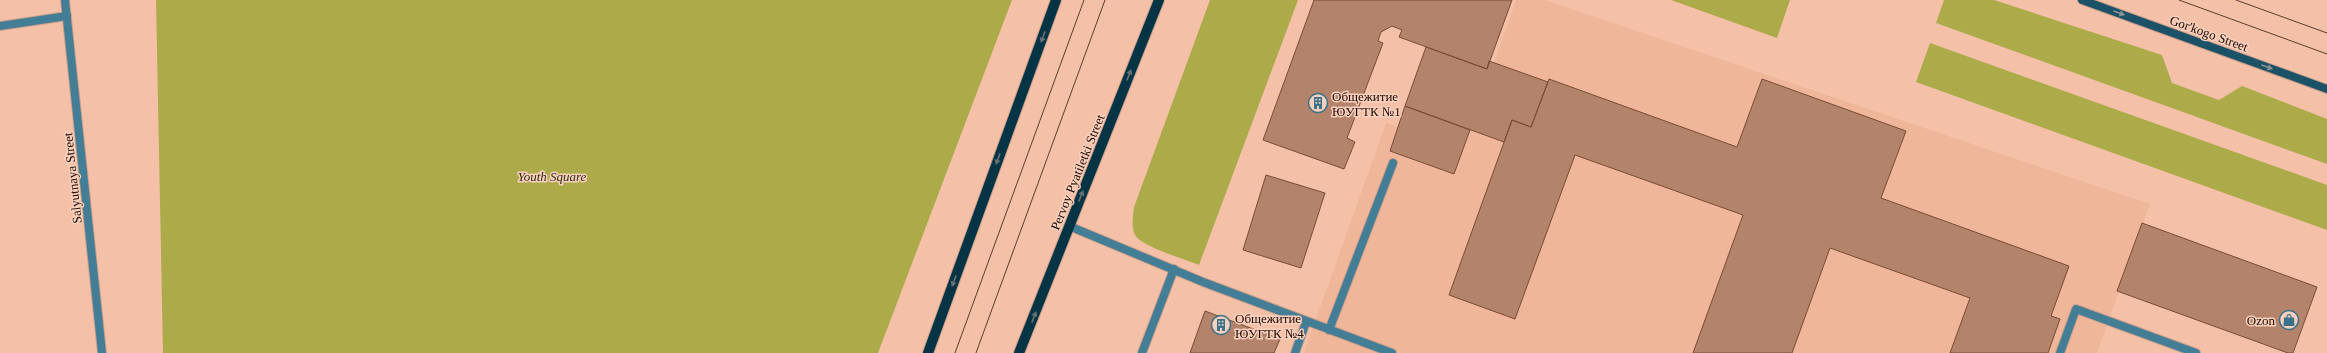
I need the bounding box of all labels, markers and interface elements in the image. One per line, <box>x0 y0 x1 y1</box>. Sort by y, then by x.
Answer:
one-way arrow <box>2113 11 2125 17</box>
street label: Gor'kogo Street <box>2168 12 2250 55</box>
one-way arrow <box>1040 31 1046 43</box>
one-way arrow <box>2262 65 2274 71</box>
one-way arrow <box>1126 69 1132 80</box>
place label: Общежитие ЮУГТК №1 <box>1332 89 1401 119</box>
building icon: Общежитие ЮУГТК №1 <box>1307 92 1329 114</box>
street label: Pervoy Pyatiletki Street <box>1047 112 1108 232</box>
street label: Salyutnaya Street <box>60 131 85 224</box>
one-way arrow <box>995 153 1001 165</box>
park label: Youth Square <box>518 169 587 184</box>
one-way arrow <box>1079 189 1085 201</box>
one-way arrow <box>951 275 957 287</box>
shop icon: Ozon <box>2278 309 2300 331</box>
one-way arrow <box>1031 310 1037 322</box>
place label: Общежитие ЮУГТК №4 <box>1235 311 1304 341</box>
place label: Ozon <box>2247 313 2275 328</box>
building icon: Общежитие ЮУГТК №4 <box>1210 314 1232 336</box>

